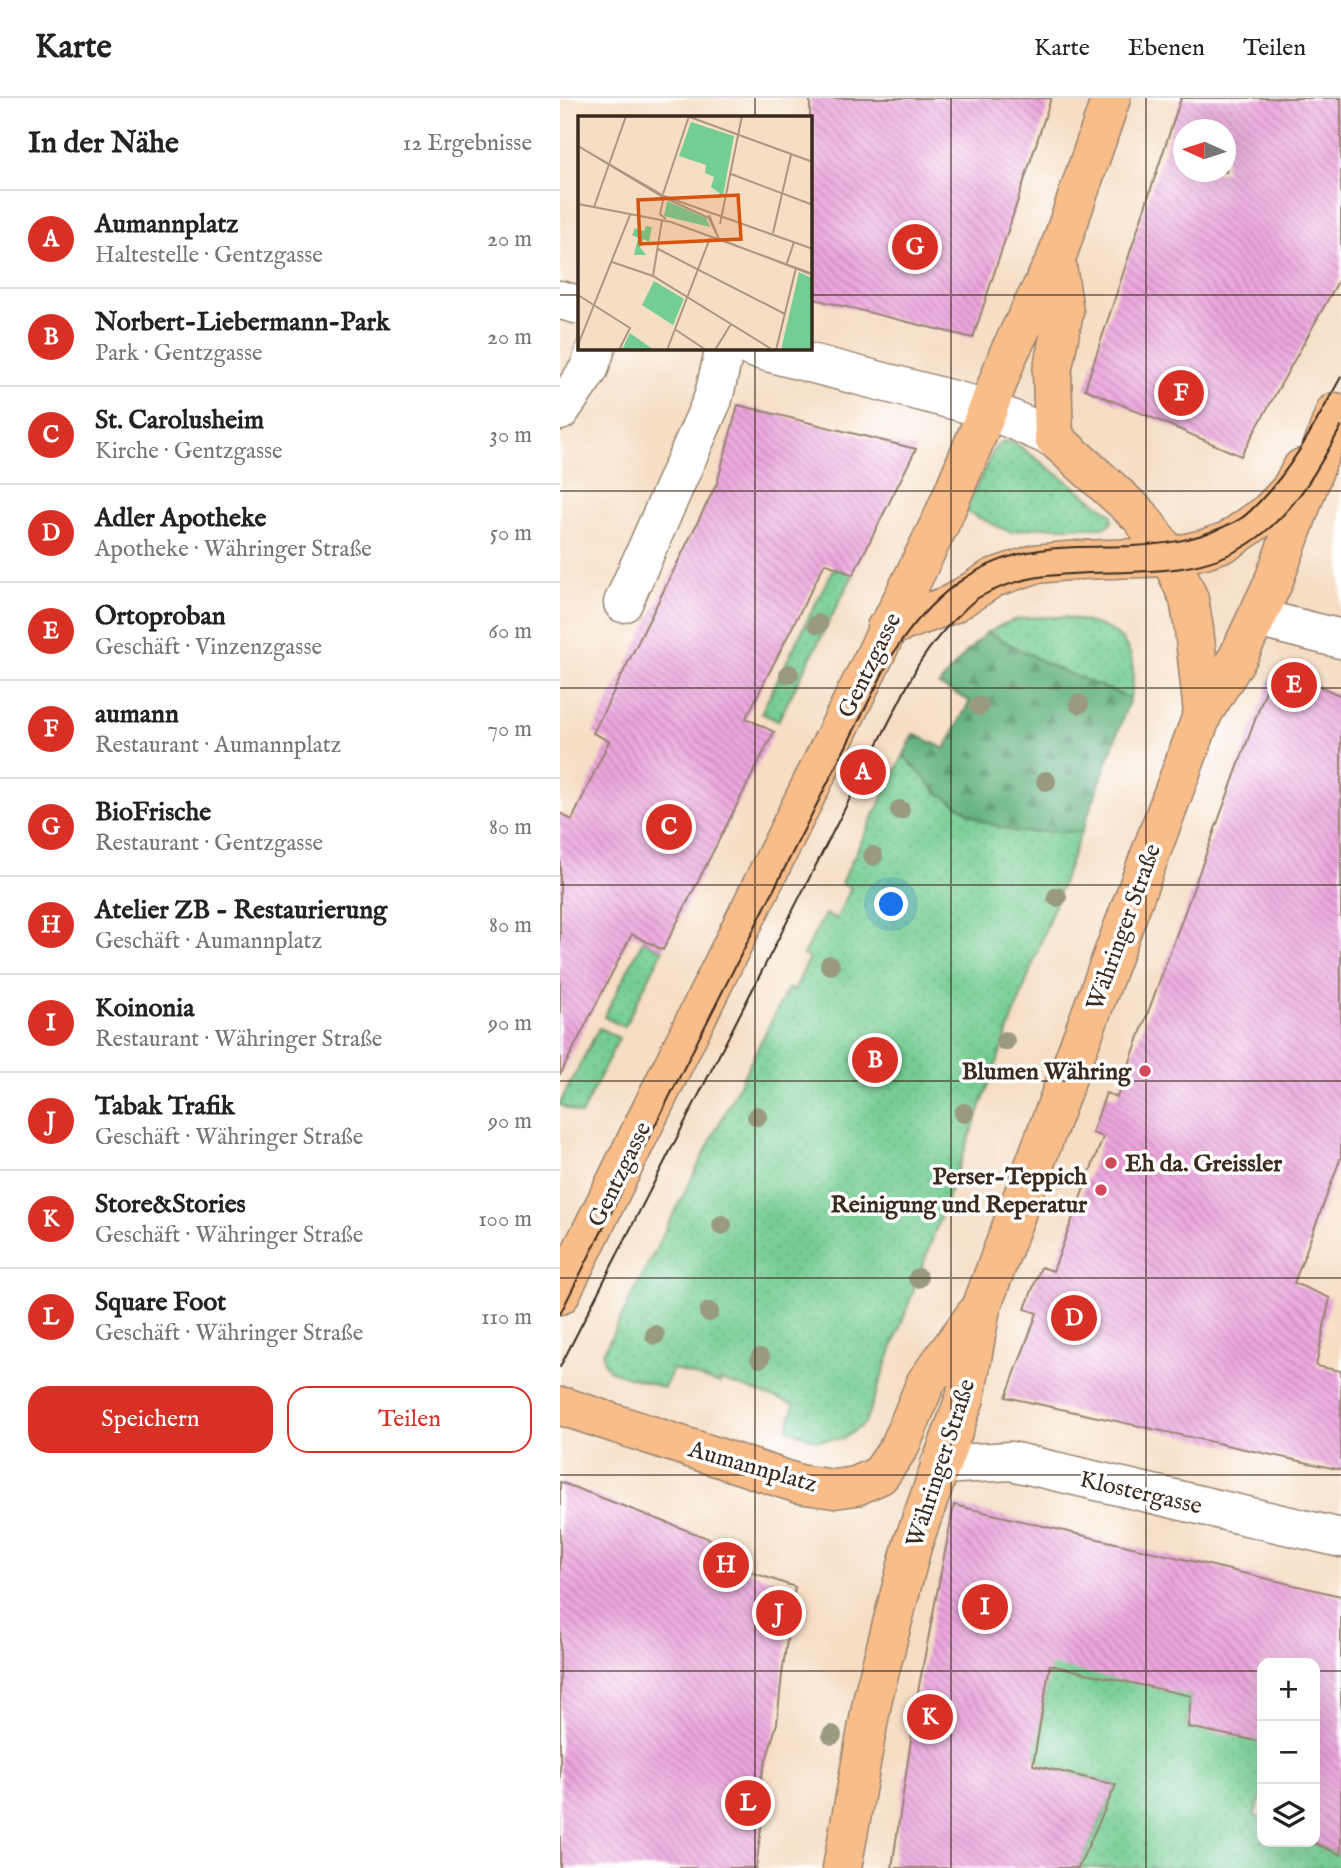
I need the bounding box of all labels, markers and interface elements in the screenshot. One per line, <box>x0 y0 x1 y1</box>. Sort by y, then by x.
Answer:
text: Karte <box>35 27 112 69</box>
text: Karte <box>1034 33 1090 64</box>
text: Ebenen <box>1128 33 1205 64</box>
text: Teilen <box>1243 33 1306 64</box>
inset map <box>578 116 812 350</box>
north arrow <box>1173 119 1236 182</box>
text: In der Nähe <box>28 125 179 163</box>
text: 12 Ergebnisse <box>403 129 532 158</box>
text: Aumannplatz <box>95 208 238 241</box>
pin: G <box>892 221 938 273</box>
text: A <box>43 225 59 254</box>
text: 20 m <box>487 225 532 254</box>
text: Haltestelle · Gentzgasse <box>95 241 323 270</box>
text: Norbert-Liebermann-Park <box>95 306 390 339</box>
text: B <box>43 323 59 352</box>
text: 20 m <box>487 323 532 352</box>
text: Park · Gentzgasse <box>95 339 263 368</box>
pin: F <box>1158 367 1204 419</box>
text: St. Carolusheim <box>95 404 264 437</box>
text: C <box>43 421 59 450</box>
text: 30 m <box>489 421 532 450</box>
text: Kirche · Gentzgasse <box>95 437 283 466</box>
text: Adler Apotheke <box>95 502 267 535</box>
text: D <box>42 519 60 548</box>
text: 50 m <box>490 519 532 548</box>
text: Apotheke · Währinger Straße <box>95 535 372 564</box>
text: Ortoproban <box>95 600 226 633</box>
street label: Gentzgasse <box>832 608 909 723</box>
text: E <box>43 617 59 646</box>
text: 60 m <box>488 617 532 646</box>
text: Geschäft · Vinzenzgasse <box>95 633 322 662</box>
pin: E <box>1271 659 1317 711</box>
text: aumann <box>95 698 179 731</box>
text: F <box>44 715 58 744</box>
text: 70 m <box>487 715 532 744</box>
text: Restaurant · Aumannplatz <box>95 731 341 760</box>
pin: A <box>840 746 886 798</box>
text: BioFrische <box>95 796 211 829</box>
pin: C <box>646 801 692 853</box>
text: G <box>42 813 60 842</box>
text: 80 m <box>489 813 532 842</box>
text: Restaurant · Gentzgasse <box>95 829 323 858</box>
street label: Währinger Straße <box>1080 840 1169 1015</box>
your location <box>874 887 908 921</box>
text: Atelier ZB - Restaurierung <box>95 894 387 927</box>
text: H <box>41 911 61 940</box>
text: 80 m <box>489 911 532 940</box>
text: Geschäft · Aumannplatz <box>95 927 322 956</box>
text: Koinonia <box>95 992 194 1025</box>
text: I <box>46 1009 56 1038</box>
text: 90 m <box>488 1009 532 1038</box>
text: Restaurant · Währinger Straße <box>95 1025 382 1054</box>
pin: B <box>852 1034 898 1086</box>
place label: Blumen Währing <box>962 1057 1132 1088</box>
marker: Blumen Währing <box>1137 1063 1153 1079</box>
text: Tabak Trafik <box>95 1090 235 1123</box>
text: J <box>46 1107 56 1136</box>
text: 90 m <box>488 1107 532 1136</box>
street label: Gentzgasse <box>582 1117 659 1232</box>
text: Geschäft · Währinger Straße <box>95 1123 363 1152</box>
place label: Eh da. Greissler <box>1125 1149 1282 1180</box>
marker: Eh da. Greissler <box>1103 1155 1119 1171</box>
place label: Perser-Teppich Reinigung und Reperatur <box>831 1162 1087 1221</box>
marker: Perser-Teppich Reinigung und Reperatur <box>1093 1182 1109 1198</box>
text: Store&Stories <box>95 1188 246 1221</box>
text: K <box>43 1205 59 1234</box>
text: 100 m <box>478 1205 532 1234</box>
text: Geschäft · Währinger Straße <box>95 1221 363 1250</box>
text: Square Foot <box>95 1286 226 1319</box>
pin: D <box>1051 1292 1097 1344</box>
text: L <box>43 1303 59 1332</box>
text: 110 m <box>481 1303 532 1332</box>
text: Geschäft · Währinger Straße <box>95 1319 363 1348</box>
street label: Währinger Straße <box>900 1375 983 1552</box>
button: Speichern <box>28 1386 273 1453</box>
button: Teilen <box>287 1386 532 1453</box>
street label: Aumannplatz <box>684 1434 820 1501</box>
street label: Klostergasse <box>1077 1464 1205 1523</box>
pin: H <box>703 1539 749 1591</box>
pin: I <box>962 1581 1008 1633</box>
pin: J <box>756 1587 802 1639</box>
map controls <box>1257 1658 1320 1847</box>
button: + <box>1257 1658 1320 1721</box>
pin: K <box>907 1691 953 1743</box>
button: − <box>1257 1721 1320 1784</box>
pin: L <box>725 1777 771 1829</box>
button: layers <box>1257 1784 1320 1847</box>

